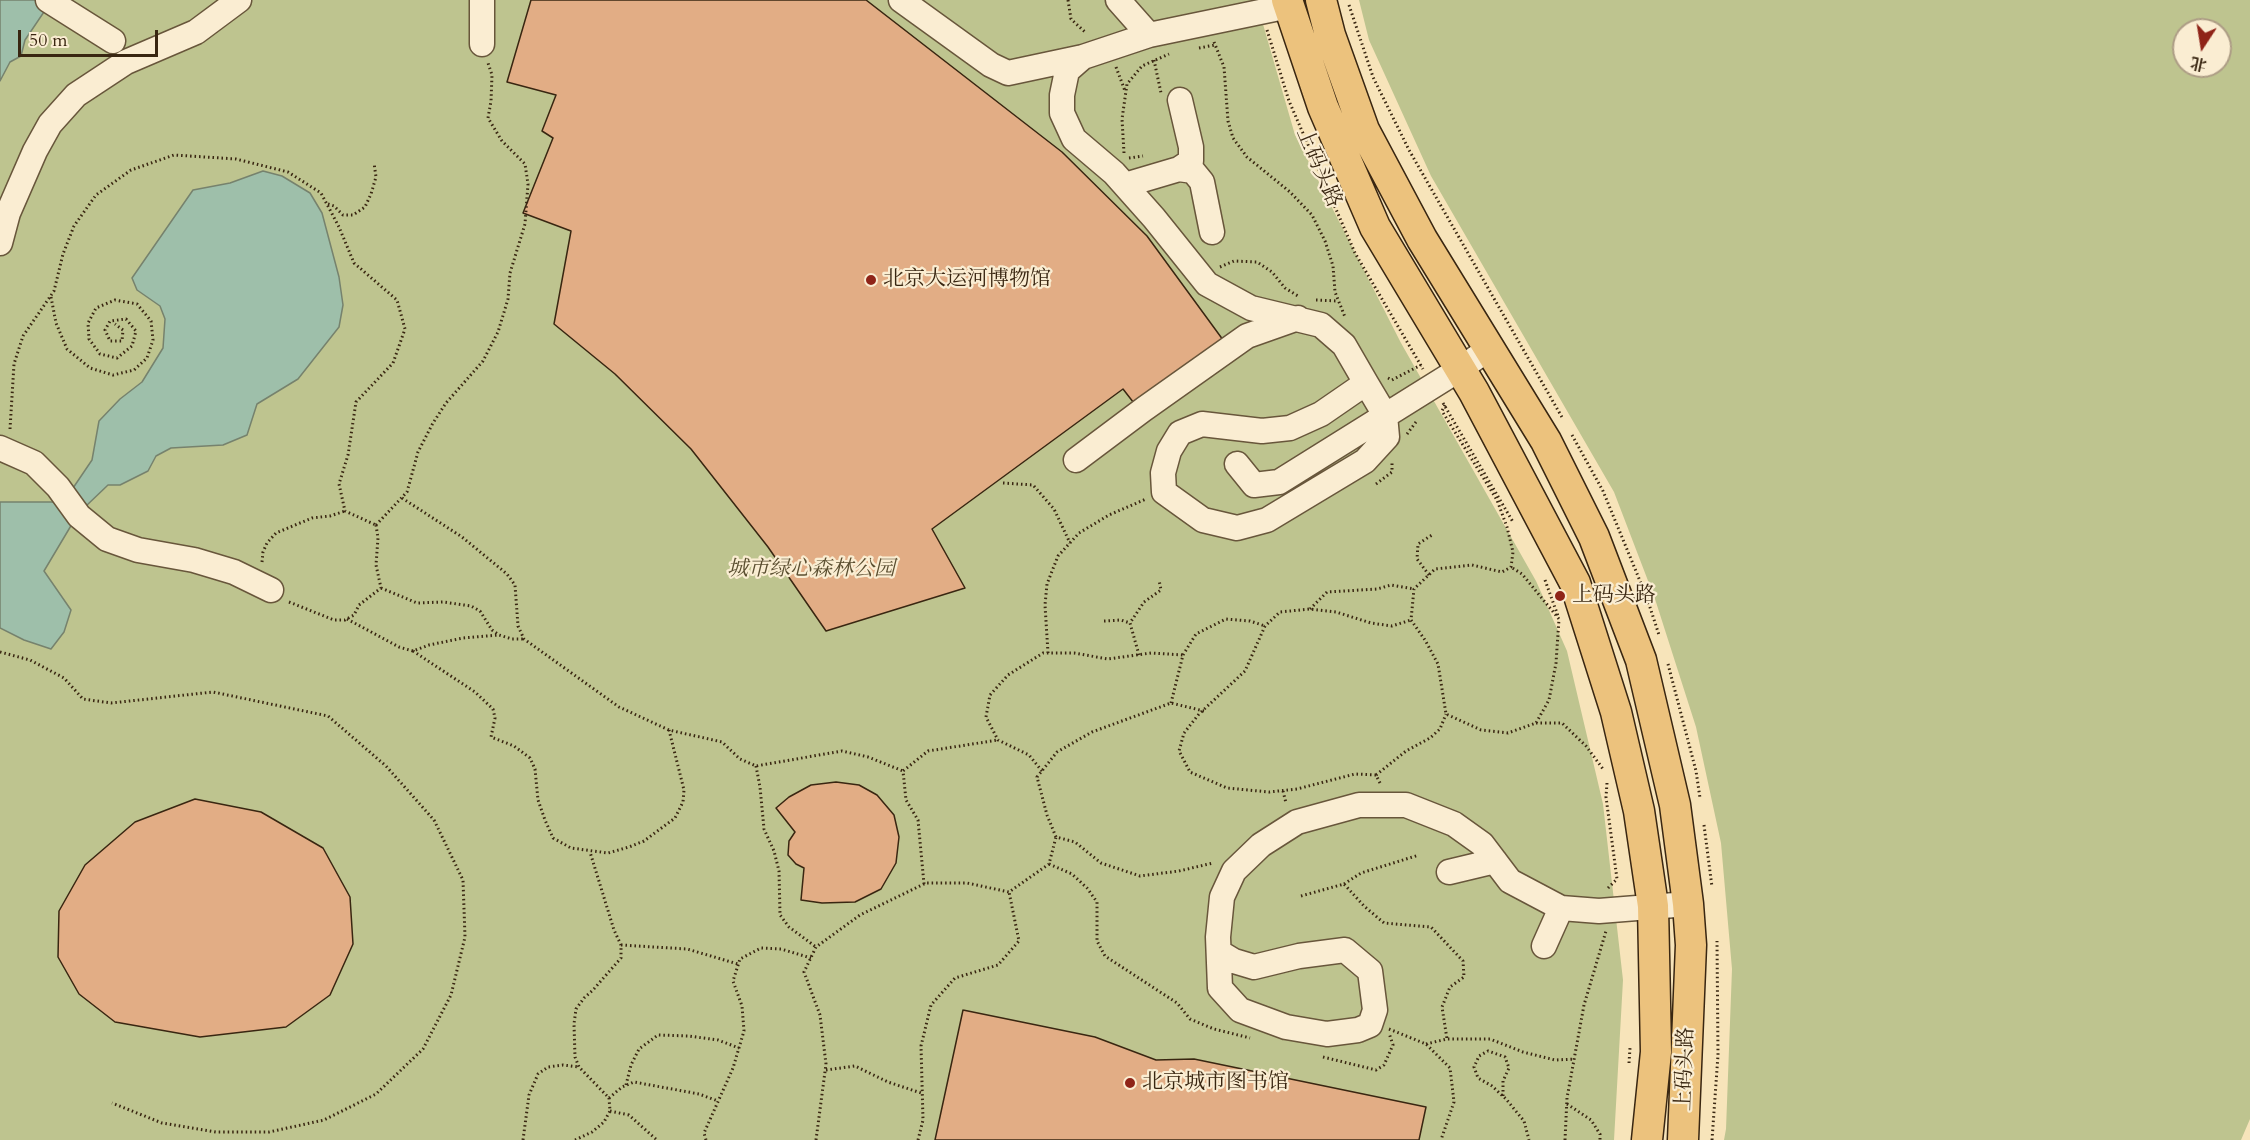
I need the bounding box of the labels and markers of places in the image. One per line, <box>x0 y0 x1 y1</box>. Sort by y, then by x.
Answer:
place label: 北京大运河博物馆 <box>883 267 1051 293</box>
marker: 北京大运河博物馆 <box>864 273 878 287</box>
place label: 上码头路 <box>1572 583 1656 609</box>
marker: 上码头路 <box>1553 589 1567 603</box>
place label: 北京城市图书馆 <box>1142 1070 1289 1096</box>
marker: 北京城市图书馆 <box>1123 1076 1137 1090</box>

